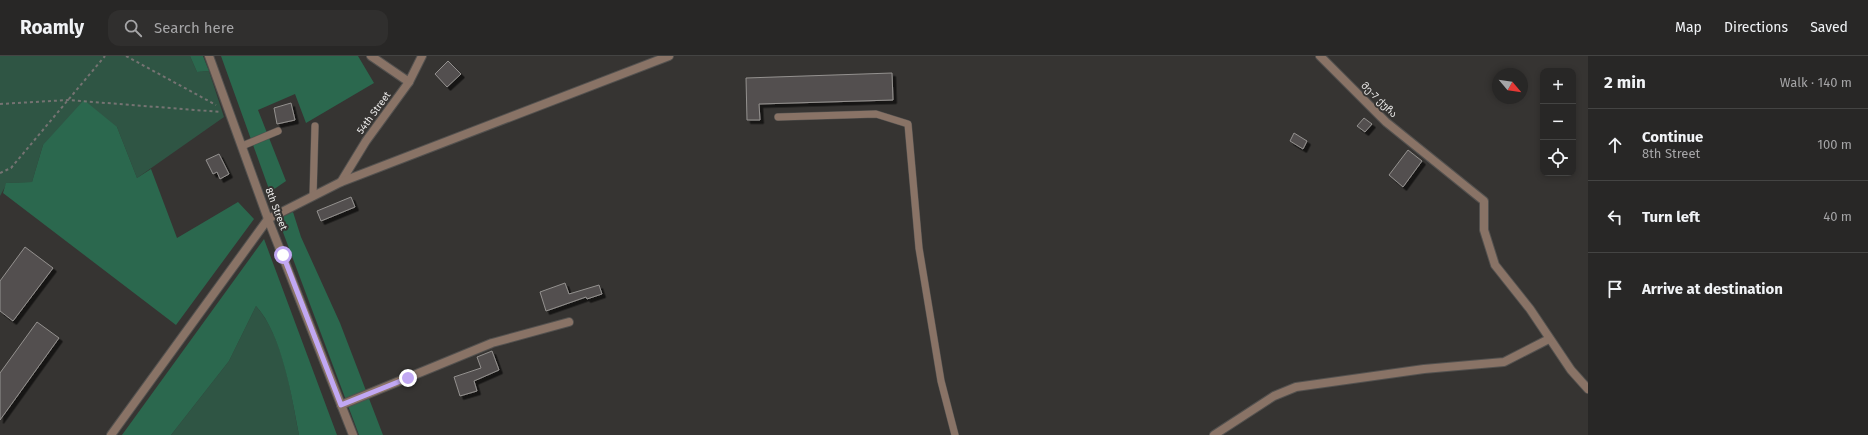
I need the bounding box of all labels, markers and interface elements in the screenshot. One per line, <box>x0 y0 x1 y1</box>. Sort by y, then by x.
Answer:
search box <box>108 10 388 46</box>
text: Roamly <box>20 16 84 39</box>
icon: search <box>122 17 144 39</box>
text: Search here <box>154 19 234 37</box>
text: Map <box>1675 19 1702 36</box>
text: Directions <box>1724 19 1788 36</box>
text: Saved <box>1810 19 1848 36</box>
north arrow <box>1492 68 1528 104</box>
map controls <box>1540 68 1576 176</box>
button: + <box>1540 68 1576 104</box>
text: 2 min <box>1604 72 1646 93</box>
text: Walk · 140 m <box>1780 75 1852 90</box>
street label: მე-7 ქუჩა <box>1358 80 1400 120</box>
street label: 54th Street <box>355 89 394 137</box>
button: − <box>1540 104 1576 140</box>
text: Continue <box>1642 128 1703 146</box>
icon: ahead <box>1604 134 1626 156</box>
text: 100 m <box>1817 137 1852 152</box>
button: locate <box>1540 140 1576 176</box>
text: 8th Street <box>1642 146 1700 161</box>
street label: 8th Street <box>262 186 290 232</box>
icon: left <box>1604 206 1626 228</box>
text: Turn left <box>1642 208 1700 226</box>
text: 40 m <box>1823 209 1852 224</box>
route start <box>274 246 292 264</box>
icon: arrive <box>1604 278 1626 300</box>
text: Arrive at destination <box>1642 280 1783 298</box>
route end <box>399 369 417 387</box>

